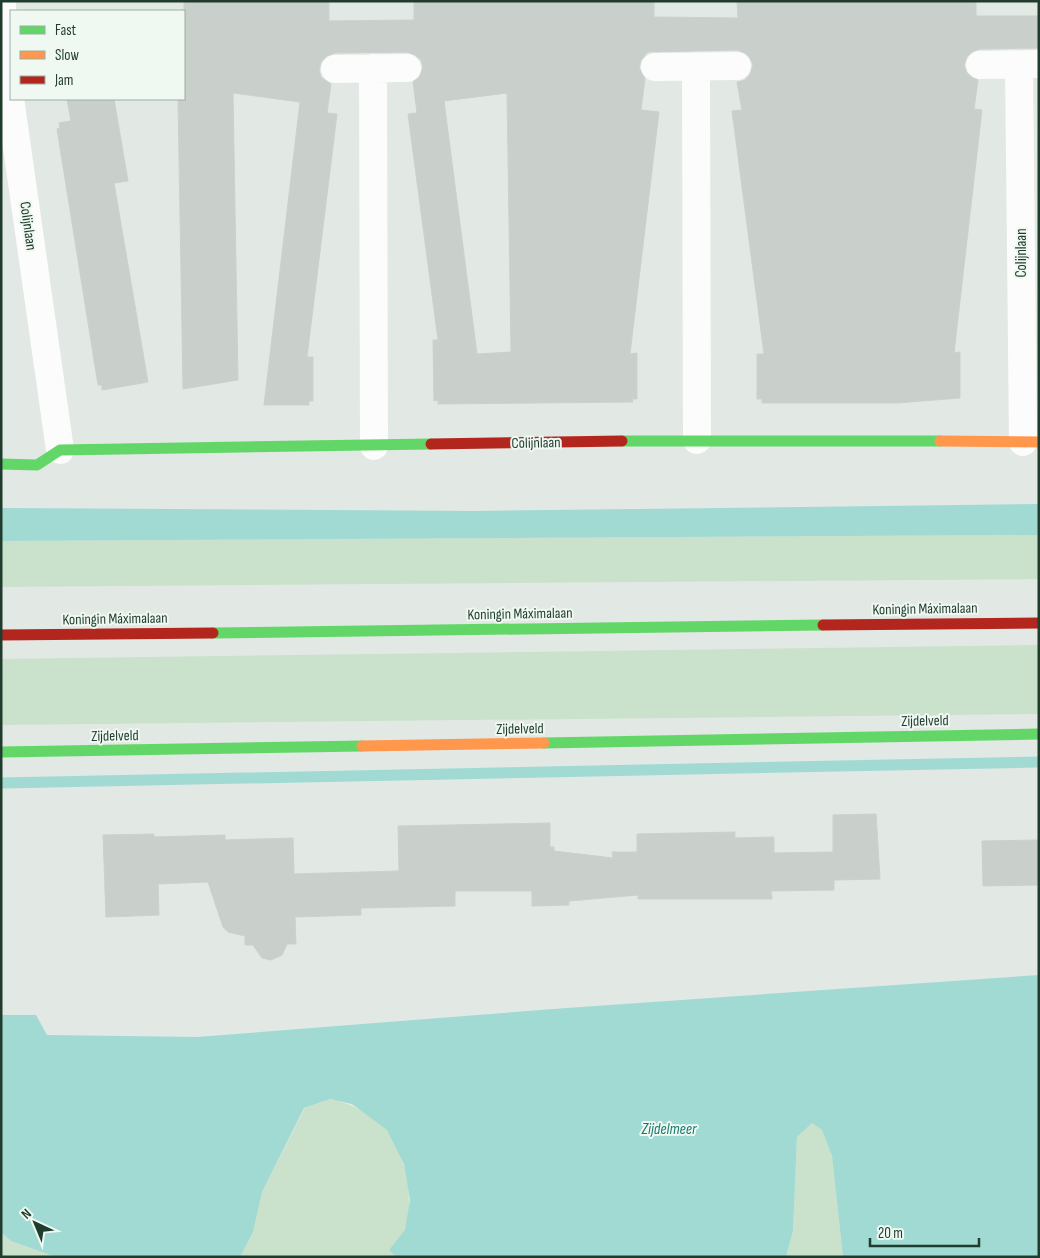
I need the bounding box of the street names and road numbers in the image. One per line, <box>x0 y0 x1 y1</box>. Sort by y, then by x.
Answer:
street label: Colijnlaan <box>15 200 41 252</box>
street label: Colijnlaan <box>1012 228 1031 278</box>
street label: Colijnlaan <box>511 433 561 453</box>
street label: Koningin Máximalaan <box>872 599 978 619</box>
street label: Koningin Máximalaan <box>467 604 573 624</box>
street label: Koningin Máximalaan <box>62 609 168 629</box>
street label: Zijdelveld <box>901 711 949 731</box>
street label: Zijdelveld <box>496 719 544 739</box>
street label: Zijdelveld <box>91 726 139 746</box>

